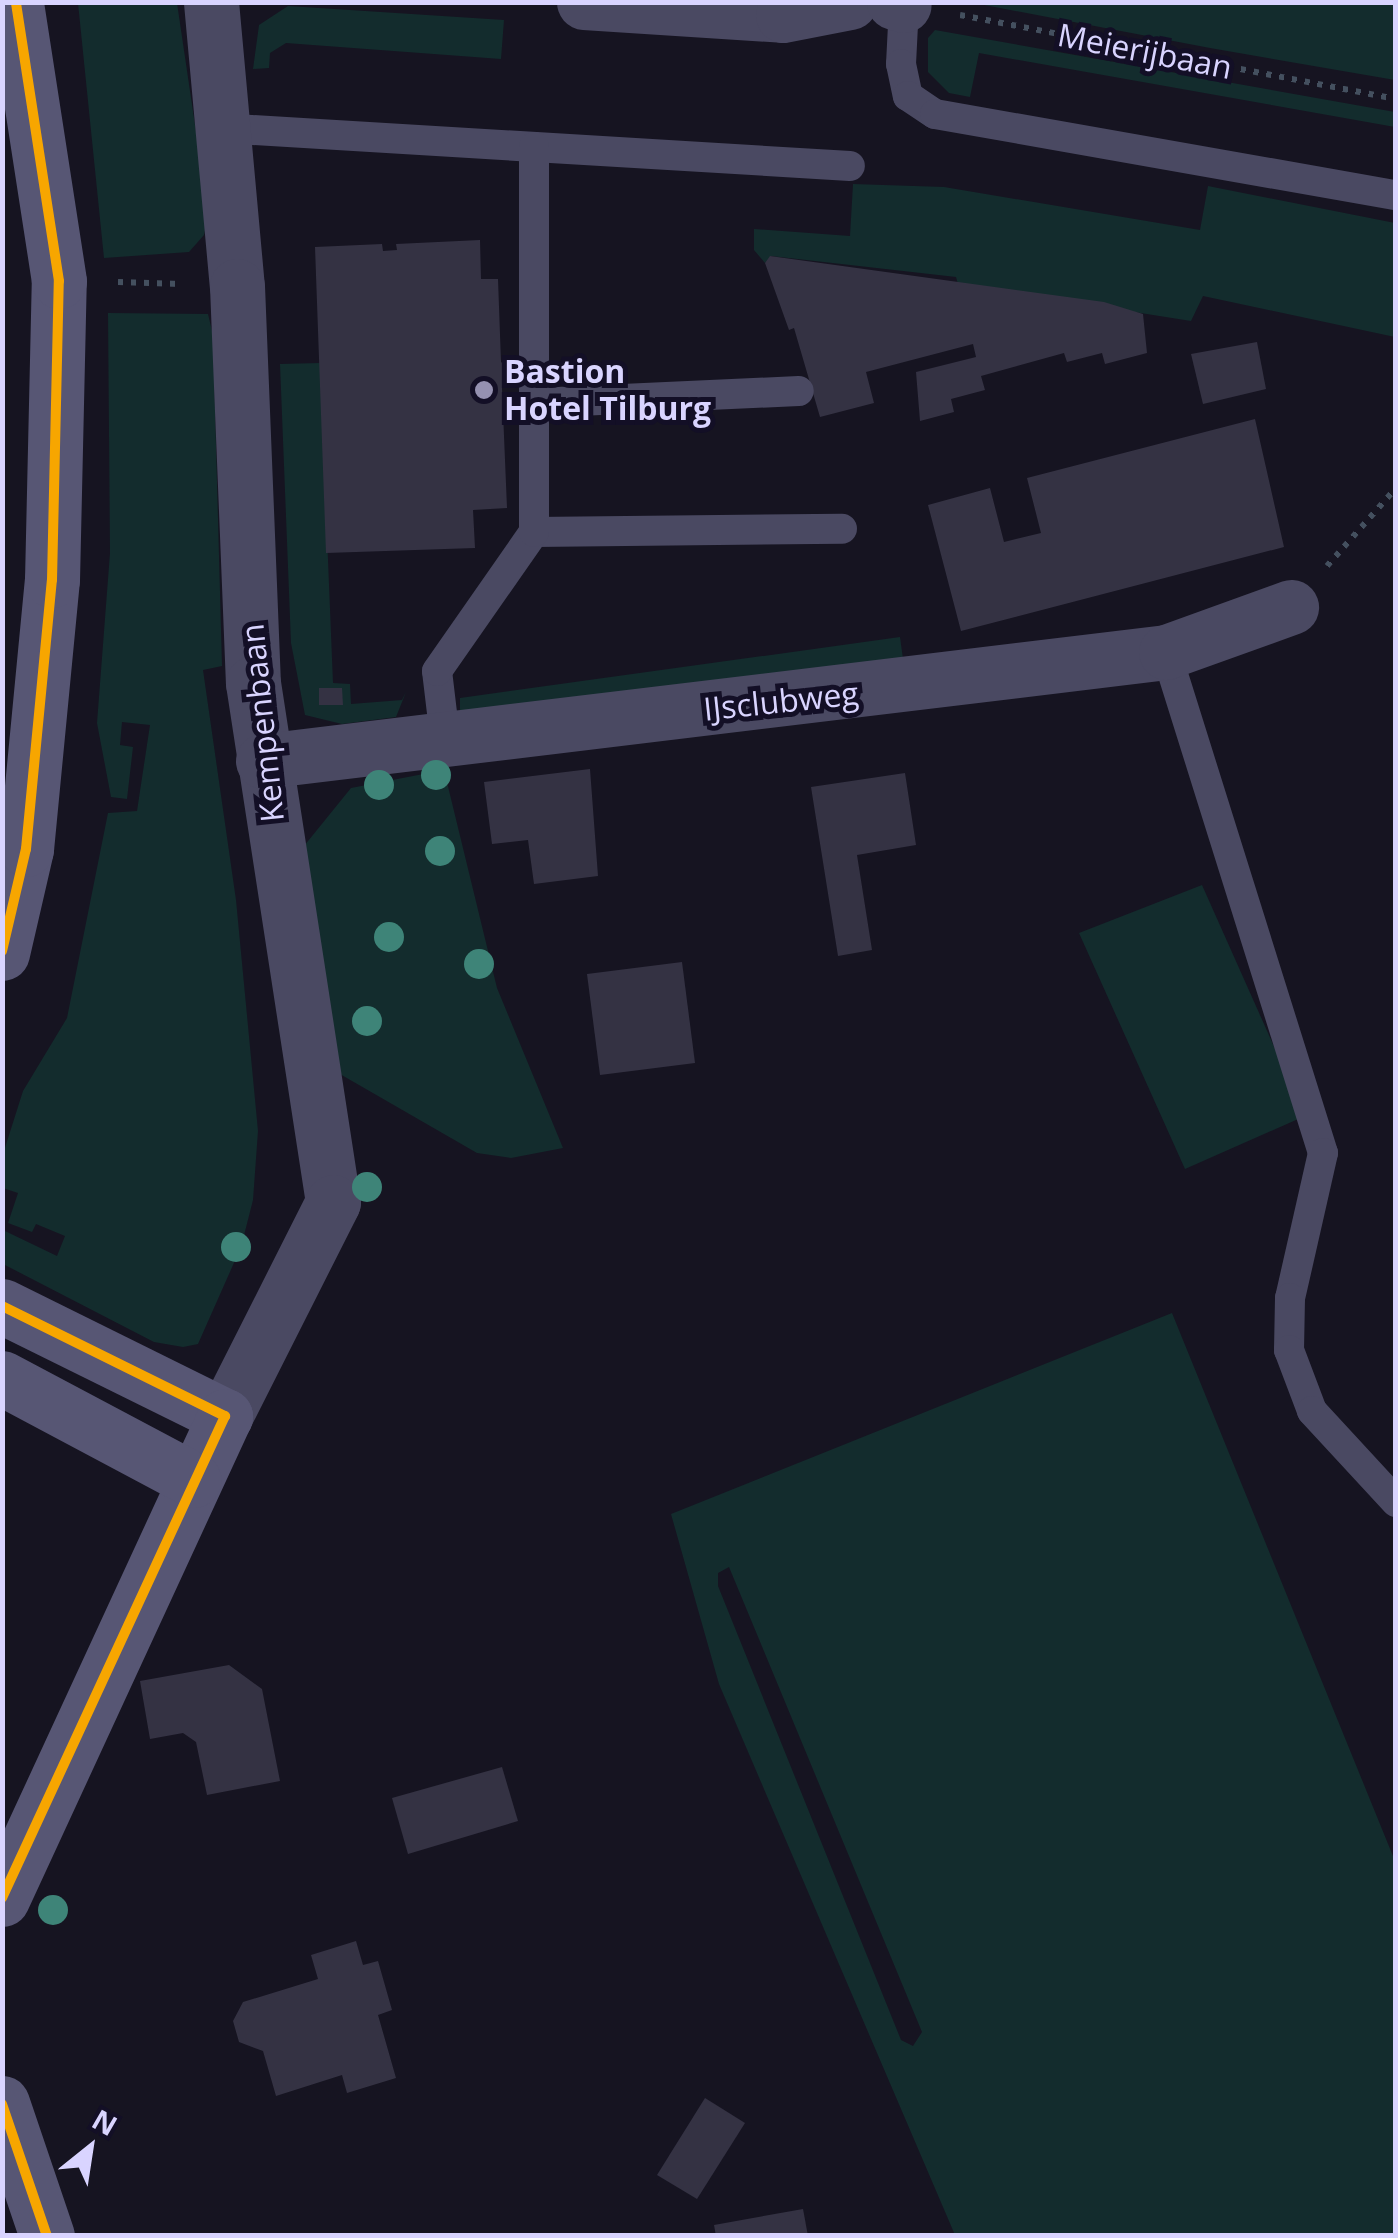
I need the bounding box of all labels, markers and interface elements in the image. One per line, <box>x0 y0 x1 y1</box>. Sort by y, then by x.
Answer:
street label: Meierijbaan <box>1055 15 1235 87</box>
place label: Bastion Hotel Tilburg <box>504 353 711 428</box>
marker: Bastion Hotel Tilburg <box>473 379 495 401</box>
street label: Kempenbaan <box>232 622 292 824</box>
street label: IJsclubweg <box>702 674 860 728</box>
north arrow <box>40 2098 140 2198</box>
text: N <box>86 2100 124 2144</box>

